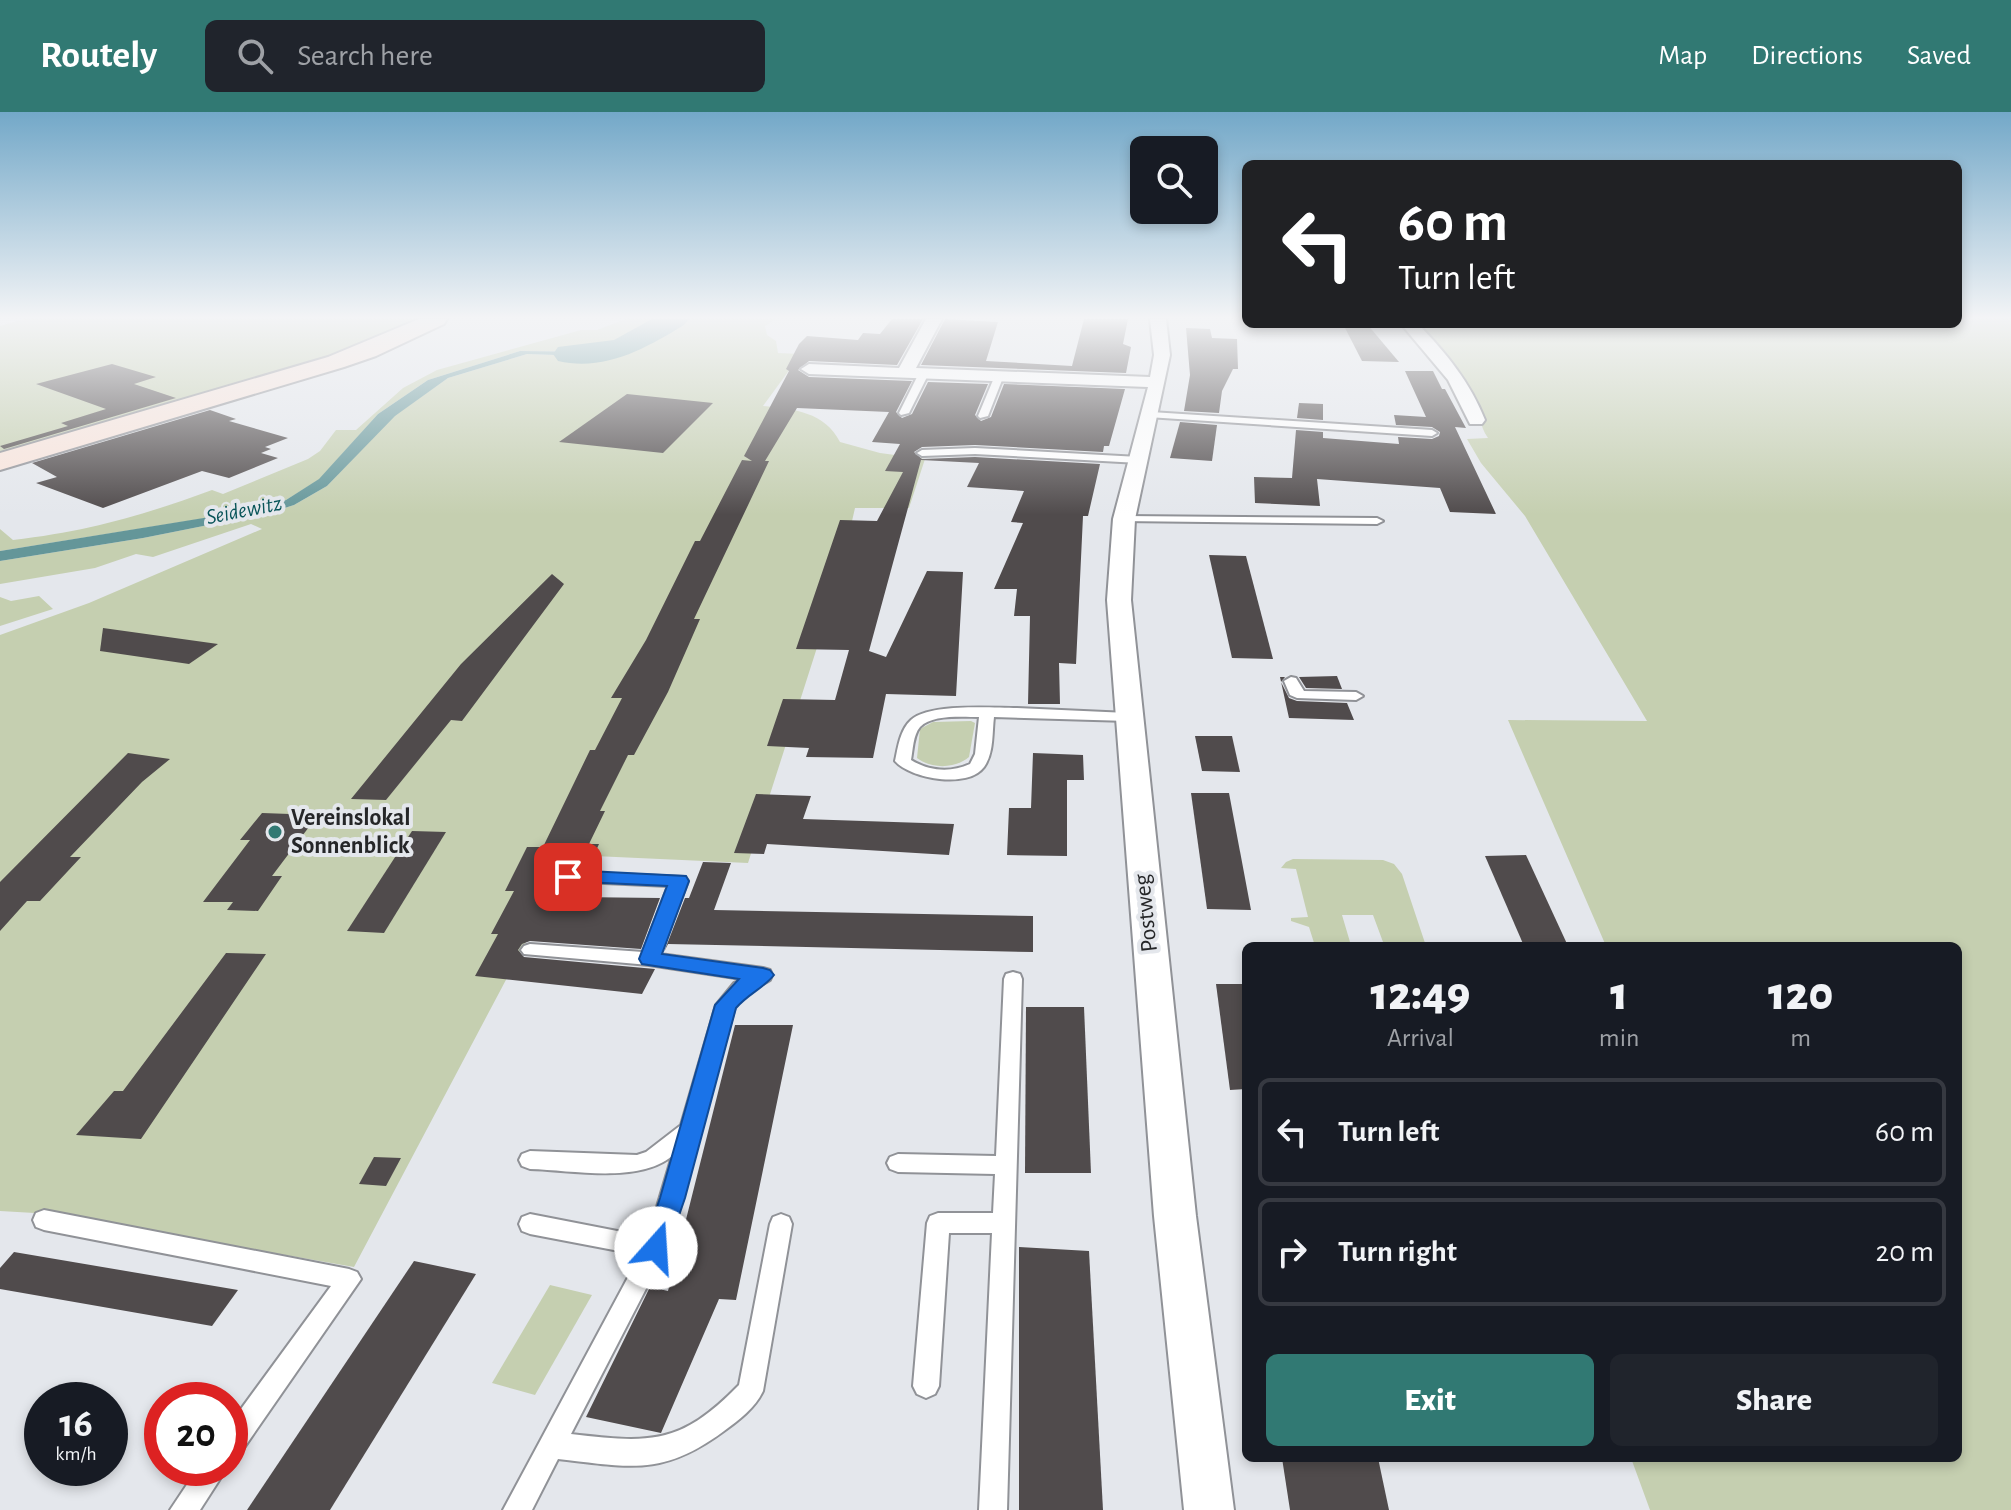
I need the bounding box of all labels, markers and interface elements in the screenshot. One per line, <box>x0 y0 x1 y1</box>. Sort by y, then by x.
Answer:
search box <box>205 20 765 92</box>
icon: search <box>233 34 277 78</box>
text: Routely <box>40 37 157 75</box>
text: Search here <box>297 41 433 71</box>
text: Map <box>1658 42 1707 70</box>
text: Directions <box>1751 42 1863 70</box>
text: Saved <box>1907 42 1971 70</box>
map controls <box>1130 136 1218 224</box>
button: search <box>1130 136 1218 224</box>
icon: left <box>1266 192 1370 296</box>
text: 60 m <box>1398 195 1508 251</box>
text: Turn left <box>1398 260 1515 296</box>
water label: Seidewitz <box>204 492 284 528</box>
place label: Vereinslokal Sonnenblick <box>291 806 411 858</box>
marker: Vereinslokal Sonnenblick <box>266 823 284 841</box>
pin <box>534 843 602 911</box>
icon: arrive <box>546 855 590 899</box>
street label: Postweg <box>1130 873 1162 953</box>
text: 12:49 <box>1371 971 1470 1019</box>
text: 1 <box>1610 971 1628 1019</box>
text: 120 <box>1768 971 1833 1019</box>
text: Arrival <box>1387 1025 1454 1051</box>
text: min <box>1599 1025 1639 1051</box>
text: m <box>1790 1025 1811 1051</box>
icon: left <box>1270 1110 1314 1154</box>
text: Turn left <box>1338 1117 1439 1147</box>
text: 60 m <box>1875 1117 1934 1147</box>
position arrow <box>614 1206 698 1290</box>
icon: right <box>1270 1230 1314 1274</box>
text: Turn right <box>1338 1237 1457 1267</box>
text: 20 m <box>1876 1237 1934 1267</box>
button: Exit <box>1266 1354 1594 1446</box>
button: Share <box>1610 1354 1938 1446</box>
speed limit sign: 20 <box>144 1382 248 1486</box>
text: 16 <box>59 1404 93 1444</box>
text: km/h <box>55 1444 97 1464</box>

